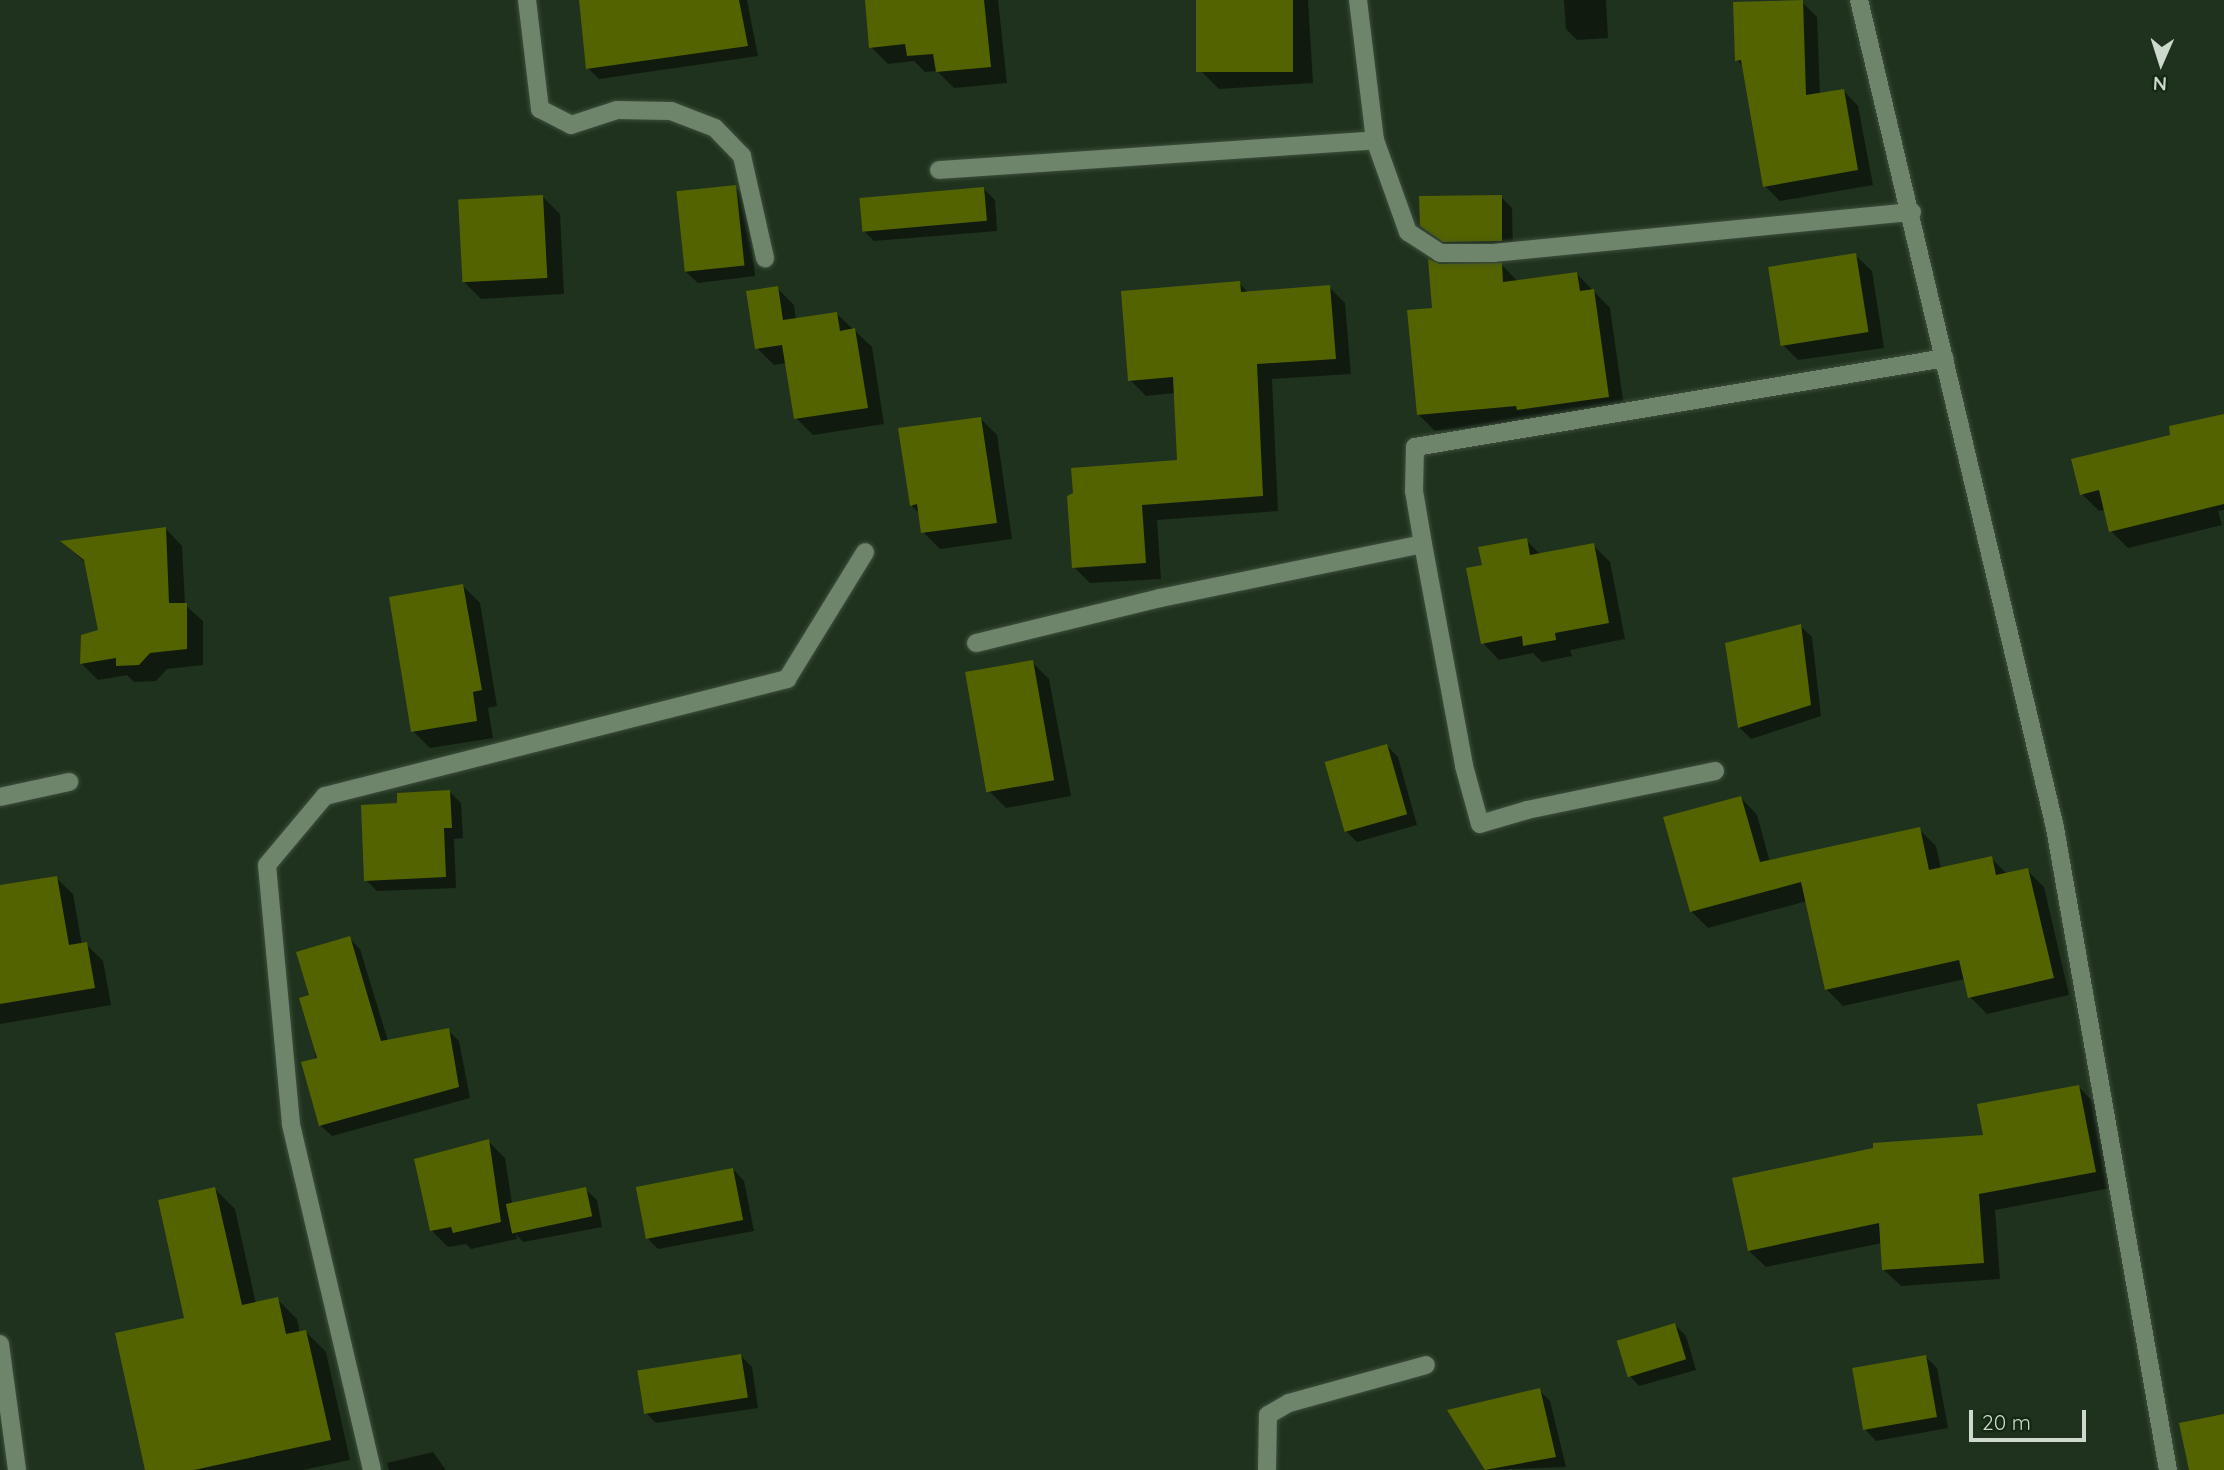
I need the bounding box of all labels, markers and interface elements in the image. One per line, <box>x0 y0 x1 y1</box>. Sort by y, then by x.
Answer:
north arrow <box>2126 28 2196 98</box>
text: N <box>2152 72 2168 96</box>
scale bar <box>1972 1396 2089 1440</box>
text: 20 m <box>1982 1409 2031 1435</box>

